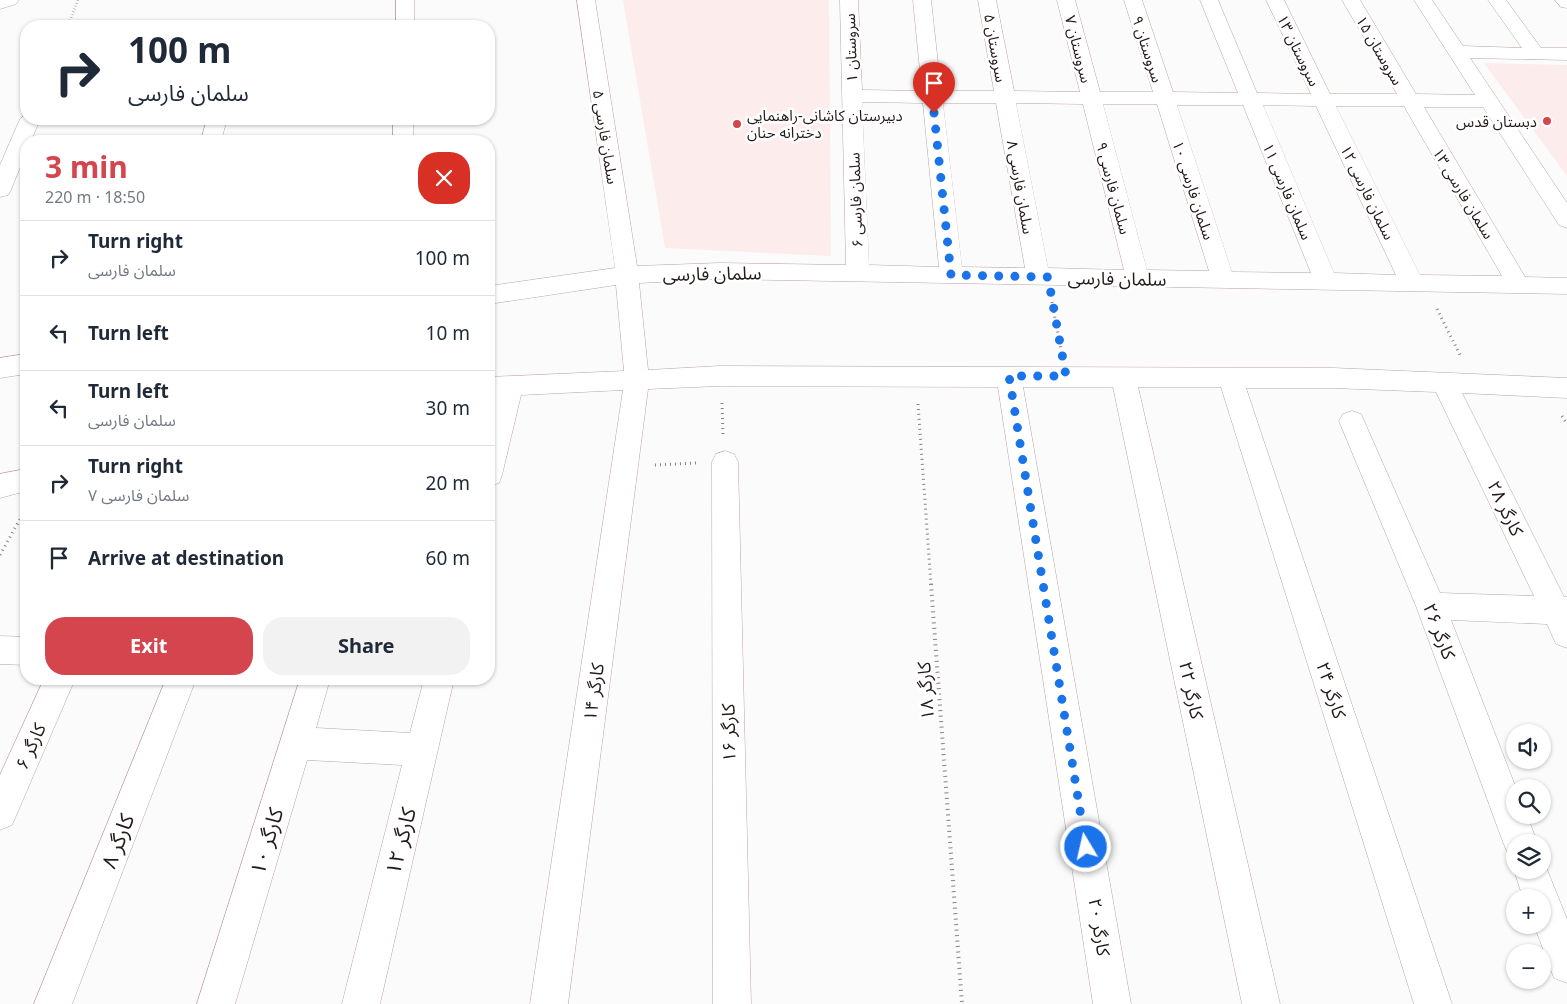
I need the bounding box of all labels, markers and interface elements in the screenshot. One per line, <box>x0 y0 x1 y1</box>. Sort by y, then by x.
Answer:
street label: سروستان ۱۳ <box>1273 11 1325 89</box>
street label: سروستان ۱۵ <box>1352 11 1408 89</box>
street label: سروستان ۵ <box>980 12 1012 84</box>
street label: سروستان ۱ <box>839 13 861 83</box>
street label: سروستان ۷ <box>1061 13 1097 85</box>
street label: سروستان ۹ <box>1128 13 1168 85</box>
text: 100 m <box>128 26 231 73</box>
icon: right <box>45 40 110 105</box>
pin <box>913 62 955 113</box>
icon: arrive <box>920 69 948 97</box>
text: سلمان فارسی <box>128 77 249 107</box>
street label: سلمان فارسی ۵ <box>589 89 623 186</box>
place label: دبیرستان کاشانی-راهنمایی دخترانه حنان <box>747 105 903 142</box>
place label: دبستان قدس <box>1456 111 1537 131</box>
marker: دبستان قدس <box>1541 115 1553 127</box>
marker: دبیرستان کاشانی-راهنمایی دخترانه حنان <box>731 118 743 130</box>
street label: سلمان فارسی ۱۰ <box>1169 138 1220 243</box>
street label: سلمان فارسی ۸ <box>1003 139 1039 236</box>
street label: سلمان فارسی ۱۱ <box>1259 139 1318 243</box>
street label: سلمان فارسی ۹ <box>1092 140 1136 237</box>
street label: سلمان فارسی ۱۲ <box>1336 141 1400 243</box>
street label: سلمان فارسی ۱۳ <box>1429 144 1499 243</box>
text: 3 min <box>45 146 128 187</box>
button: close <box>418 152 470 204</box>
street label: سلمان فارسی ۶ <box>843 152 867 248</box>
text: 220 m · 18:50 <box>45 186 145 208</box>
text: Turn right <box>88 228 183 254</box>
icon: right <box>45 244 73 272</box>
text: 100 m <box>415 245 470 271</box>
text: سلمان فارسی <box>88 259 176 281</box>
street label: سلمان فارسی <box>662 260 762 286</box>
street label: سلمان فارسی <box>1067 265 1167 291</box>
icon: left <box>45 319 73 347</box>
text: Turn left <box>88 320 169 346</box>
text: 10 m <box>426 320 470 346</box>
text: Turn left <box>88 378 169 404</box>
icon: left <box>45 394 73 422</box>
text: 30 m <box>426 395 470 421</box>
text: سلمان فارسی <box>88 409 176 431</box>
text: Turn right <box>88 453 183 479</box>
icon: right <box>45 469 73 497</box>
text: 20 m <box>426 470 470 496</box>
street label: کارگر ۲۸ <box>1482 477 1530 540</box>
text: سلمان فارسی ۷ <box>88 484 189 506</box>
icon: arrive <box>45 544 73 572</box>
text: Arrive at destination <box>88 545 284 571</box>
text: 60 m <box>426 545 470 571</box>
street label: کارگر ۲۶ <box>1418 599 1462 663</box>
button: Exit <box>45 617 253 675</box>
button: Share <box>263 617 470 675</box>
street label: کارگر ۲۲ <box>1174 659 1210 722</box>
street label: کارگر ۲۴ <box>1312 659 1353 722</box>
street label: کارگر ۱۸ <box>911 660 939 721</box>
street label: کارگر ۱۴ <box>577 661 609 723</box>
street label: کارگر ۱۶ <box>715 703 741 762</box>
street label: کارگر ۶ <box>9 719 51 773</box>
map controls <box>1506 724 1551 989</box>
button: sound <box>1506 724 1551 769</box>
button: search <box>1506 779 1551 824</box>
street label: کارگر ۱۰ <box>243 804 289 878</box>
street label: کارگر ۱۲ <box>378 804 422 877</box>
street label: کارگر ۸ <box>94 809 140 872</box>
position arrow <box>1059 820 1111 872</box>
button: layers <box>1506 834 1551 879</box>
button: + <box>1506 889 1551 934</box>
street label: کارگر ۲۰ <box>1084 896 1117 958</box>
button: − <box>1506 944 1551 989</box>

